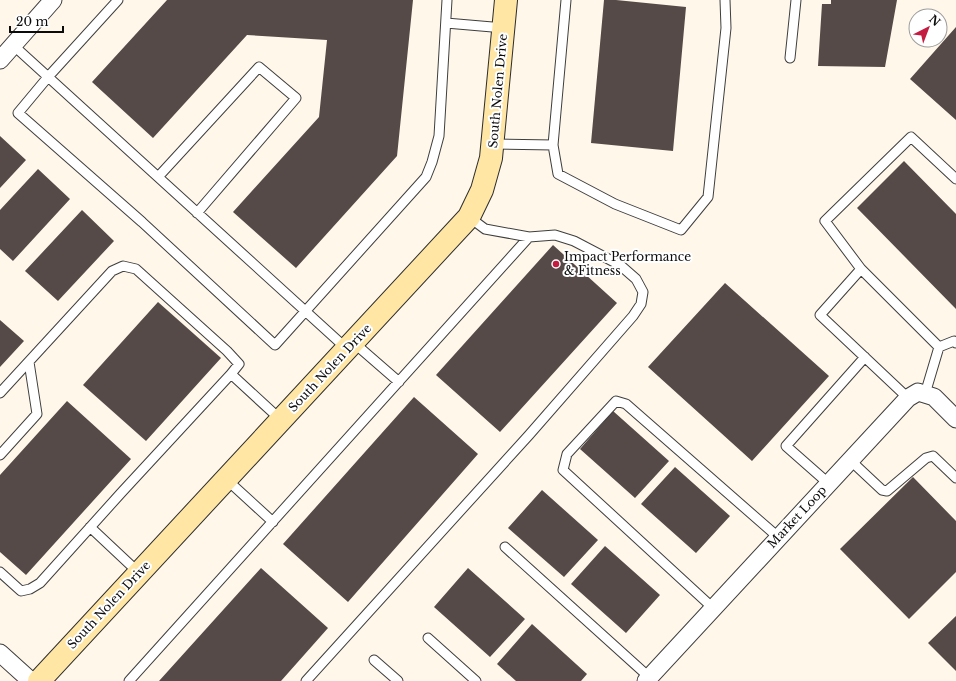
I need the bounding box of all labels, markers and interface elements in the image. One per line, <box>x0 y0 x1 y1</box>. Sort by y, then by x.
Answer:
scale bar <box>10 8 63 34</box>
north arrow <box>908 8 948 48</box>
text: N <box>926 12 944 30</box>
text: 20 m <box>16 14 48 29</box>
street label: South Nolen Drive <box>485 33 510 149</box>
place label: Impact Performance & Fitness <box>564 249 691 278</box>
marker: Impact Performance & Fitness <box>551 259 561 269</box>
street label: South Nolen Drive <box>285 320 374 415</box>
street label: Market Loop <box>764 482 829 551</box>
street label: South Nolen Drive <box>64 557 153 652</box>

